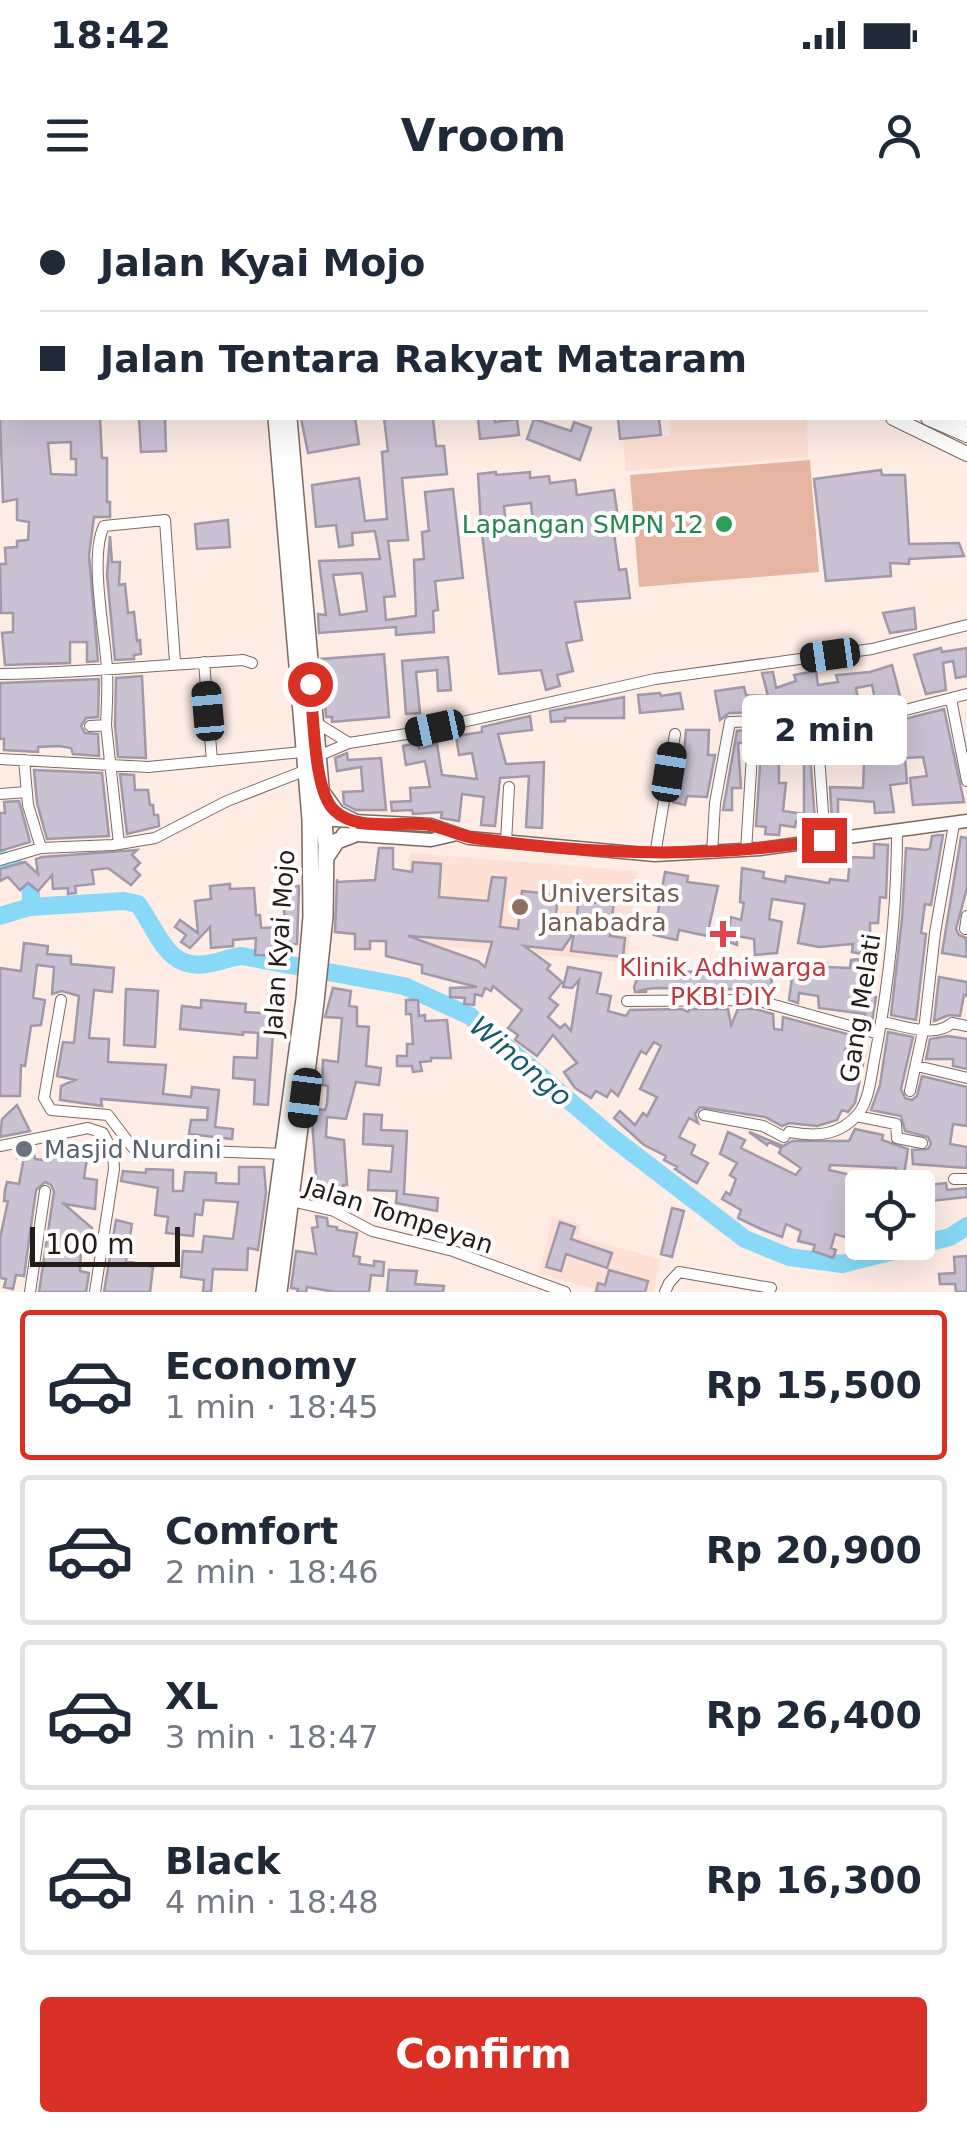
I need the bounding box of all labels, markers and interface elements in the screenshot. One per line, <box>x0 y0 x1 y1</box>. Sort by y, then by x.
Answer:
text: 18:42 <box>50 13 171 57</box>
icon: menu <box>40 108 95 163</box>
icon: person <box>872 108 927 163</box>
text: Vroom <box>401 109 566 162</box>
text: Jalan Kyai Mojo <box>100 241 425 285</box>
text: Jalan Tentara Rakyat Mataram <box>100 337 747 381</box>
place label: Lapangan SMPN 12 <box>462 510 704 539</box>
marker: Lapangan SMPN 12 <box>713 513 735 535</box>
car <box>798 636 862 674</box>
route start <box>288 662 333 707</box>
car <box>190 680 226 742</box>
callout: 2 min <box>742 695 906 765</box>
car <box>403 707 467 749</box>
text: 2 min <box>774 711 875 749</box>
car <box>649 740 689 804</box>
route end <box>802 818 847 863</box>
street label: Jalan Kyai Mojo <box>258 849 301 1040</box>
place label: Universitas Janabadra <box>538 879 680 937</box>
marker: Universitas Janabadra <box>509 896 531 918</box>
marker: Klinik Adhiwarga PKBI DIY <box>710 921 736 947</box>
street label: Gang Melati <box>834 932 887 1085</box>
place label: Klinik Adhiwarga PKBI DIY <box>619 953 827 1011</box>
water label: Winongo <box>463 1009 578 1114</box>
car <box>286 1066 324 1130</box>
place label: Masjid Nurdini <box>44 1135 222 1164</box>
marker: Masjid Nurdini <box>13 1138 35 1160</box>
map controls <box>845 1170 935 1260</box>
button: locate <box>845 1170 935 1260</box>
street label: Jalan Tompeyan <box>299 1171 497 1260</box>
scale bar <box>30 1222 180 1266</box>
text: 100 m <box>45 1228 135 1261</box>
icon: car <box>45 1340 135 1430</box>
text: Economy <box>165 1344 357 1388</box>
text: Rp 15,500 <box>706 1363 922 1407</box>
text: 1 min · 18:45 <box>165 1388 379 1426</box>
icon: car <box>45 1505 135 1595</box>
text: Comfort <box>165 1509 338 1553</box>
text: Rp 20,900 <box>706 1528 922 1572</box>
text: 2 min · 18:46 <box>165 1553 379 1591</box>
icon: car <box>45 1670 135 1760</box>
text: XL <box>165 1674 219 1718</box>
text: Rp 26,400 <box>706 1693 922 1737</box>
text: 3 min · 18:47 <box>165 1718 379 1756</box>
icon: car <box>45 1835 135 1925</box>
text: Black <box>165 1839 280 1883</box>
text: Rp 16,300 <box>706 1858 922 1902</box>
text: 4 min · 18:48 <box>165 1883 379 1921</box>
button: Confirm <box>40 1997 927 2112</box>

